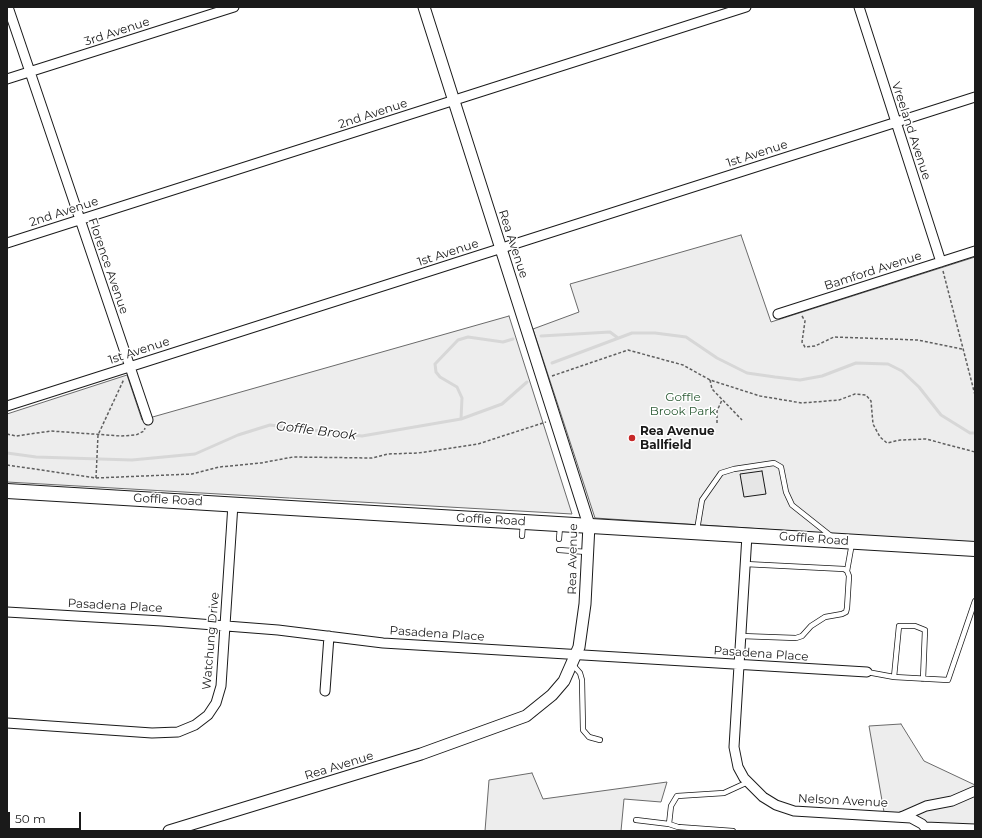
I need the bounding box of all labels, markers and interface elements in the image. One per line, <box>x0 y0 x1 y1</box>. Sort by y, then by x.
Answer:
street label: 3rd Avenue <box>82 15 152 49</box>
street label: Vreeland Avenue <box>888 80 934 182</box>
street label: 2nd Avenue <box>337 96 409 132</box>
street label: 1st Avenue <box>725 137 789 171</box>
street label: 2nd Avenue <box>28 194 100 230</box>
street label: Rea Avenue <box>495 208 531 280</box>
street label: Florence Avenue <box>85 216 131 316</box>
street label: 1st Avenue <box>416 236 480 270</box>
street label: Bamford Avenue <box>822 248 924 294</box>
street label: 1st Avenue <box>107 334 171 368</box>
park label: Goffle Brook Park <box>650 390 716 418</box>
water label: Goffle Brook <box>275 418 357 444</box>
place label: Rea Avenue Ballfield <box>640 424 715 452</box>
marker: Rea Avenue Ballfield <box>627 433 637 443</box>
street label: Goffle Road <box>133 491 203 509</box>
street label: Goffle Road <box>456 511 526 529</box>
street label: Rea Avenue <box>565 523 581 595</box>
street label: Goffle Road <box>779 529 849 549</box>
street label: Watchung Drive <box>200 591 222 691</box>
street label: Pasadena Place <box>67 596 163 616</box>
street label: Pasadena Place <box>389 624 485 644</box>
street label: Pasadena Place <box>713 644 809 664</box>
street label: Rea Avenue <box>303 749 375 783</box>
street label: Nelson Avenue <box>798 791 888 811</box>
scale bar <box>10 804 83 830</box>
text: 50 m <box>15 811 46 826</box>

